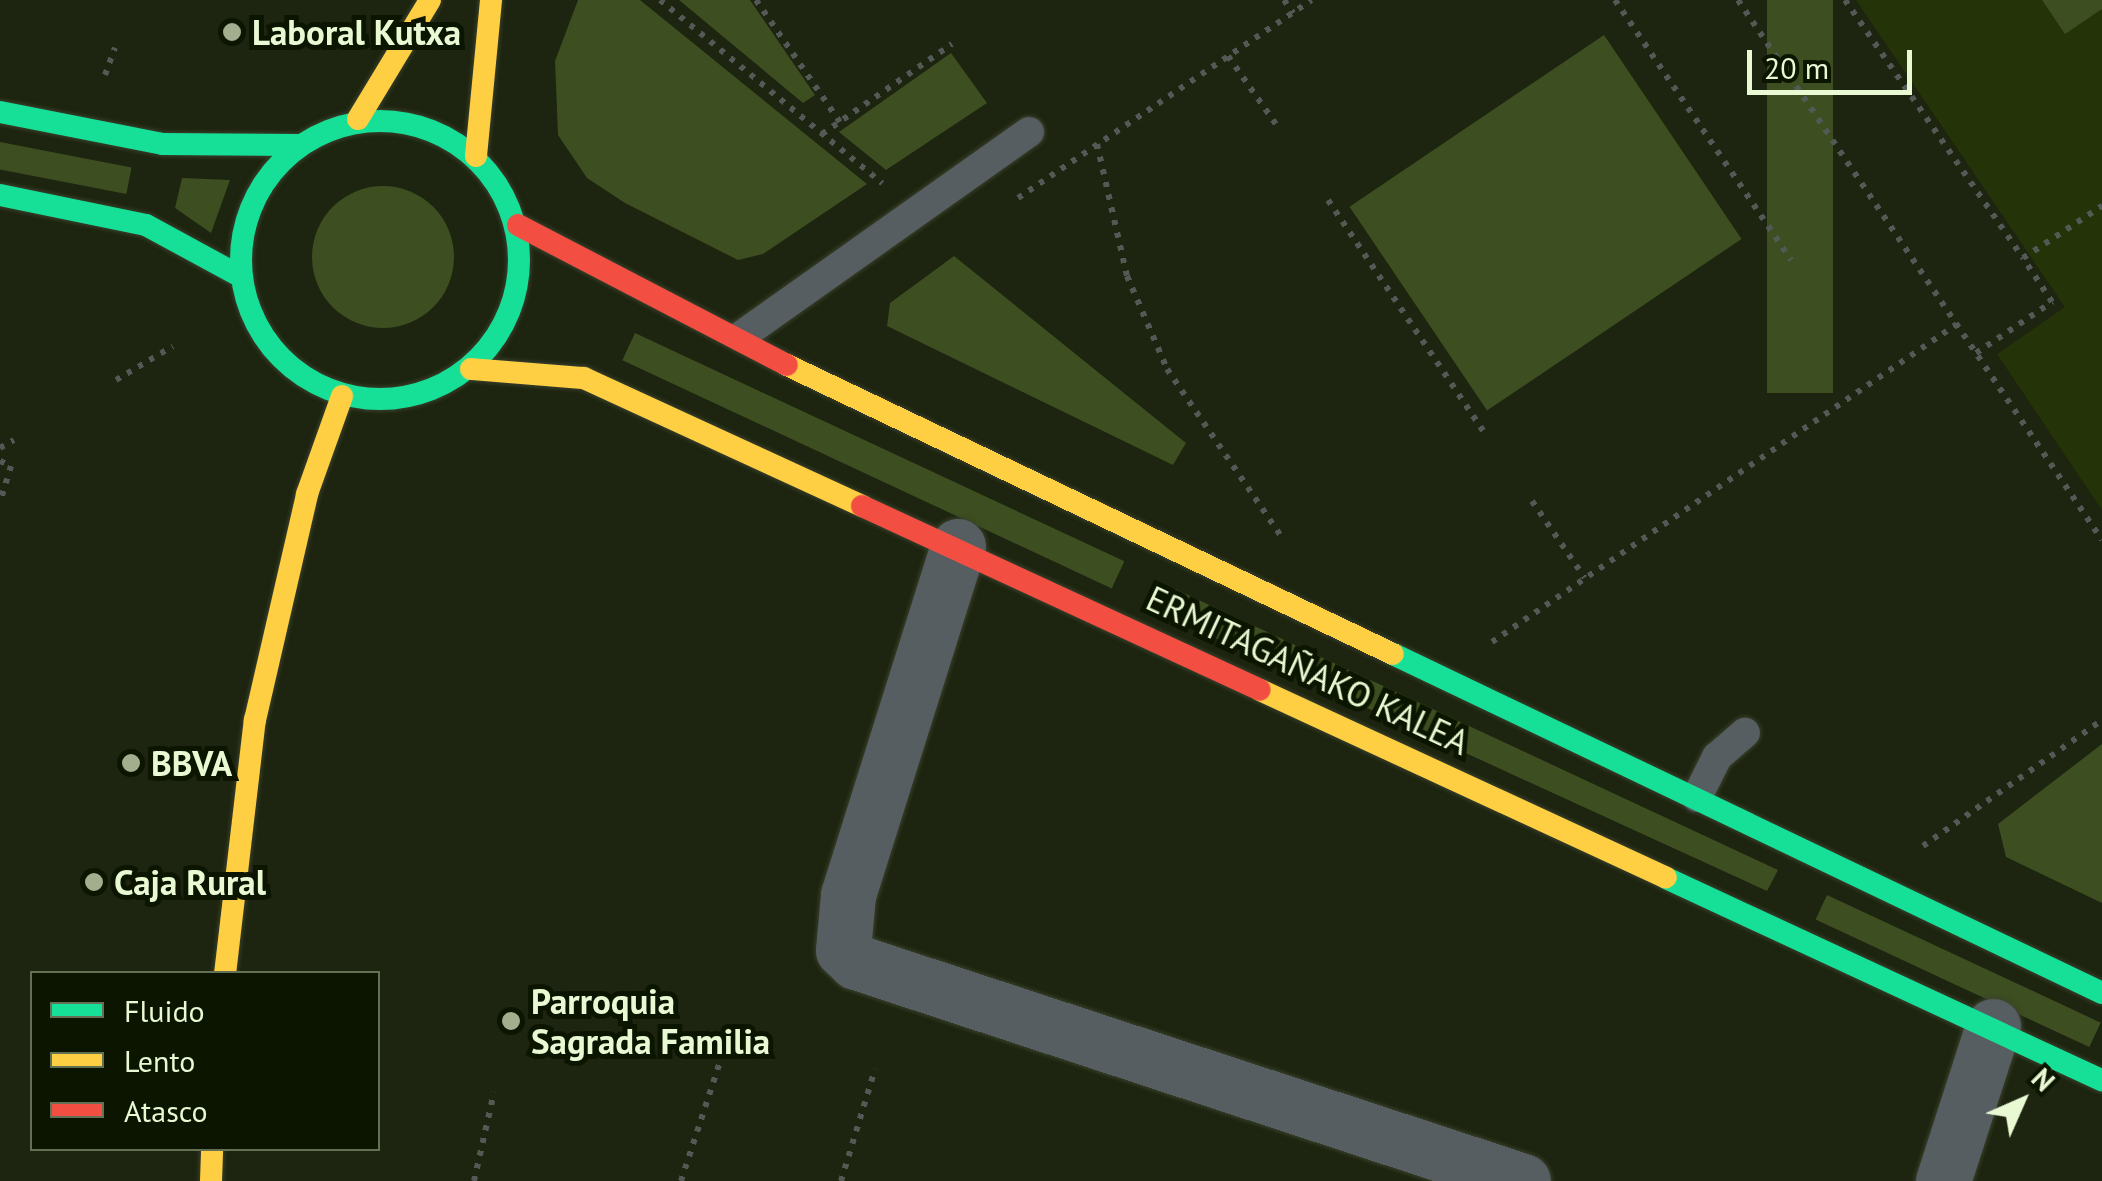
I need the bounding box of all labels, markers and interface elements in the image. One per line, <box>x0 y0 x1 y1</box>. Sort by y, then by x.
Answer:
place label: Laboral Kutxa <box>252 11 461 53</box>
marker: Laboral Kutxa <box>221 21 243 43</box>
scale bar <box>1752 30 1917 92</box>
text: 20 m <box>1764 48 1829 87</box>
street label: ERMITAGAÑAKO KALEA <box>1140 577 1476 763</box>
place label: BBVA <box>151 742 232 784</box>
marker: BBVA <box>120 752 142 774</box>
place label: Caja Rural <box>114 861 266 903</box>
marker: Caja Rural <box>83 871 105 893</box>
legend <box>30 971 380 1151</box>
place label: Parroquia Sagrada Familia <box>531 980 770 1062</box>
text: Fluido <box>124 991 205 1030</box>
marker: Parroquia Sagrada Familia <box>500 1010 522 1032</box>
text: Lento <box>124 1041 195 1080</box>
north arrow <box>1972 1051 2072 1151</box>
text: N <box>2024 1060 2063 1099</box>
text: Atasco <box>124 1091 208 1130</box>

